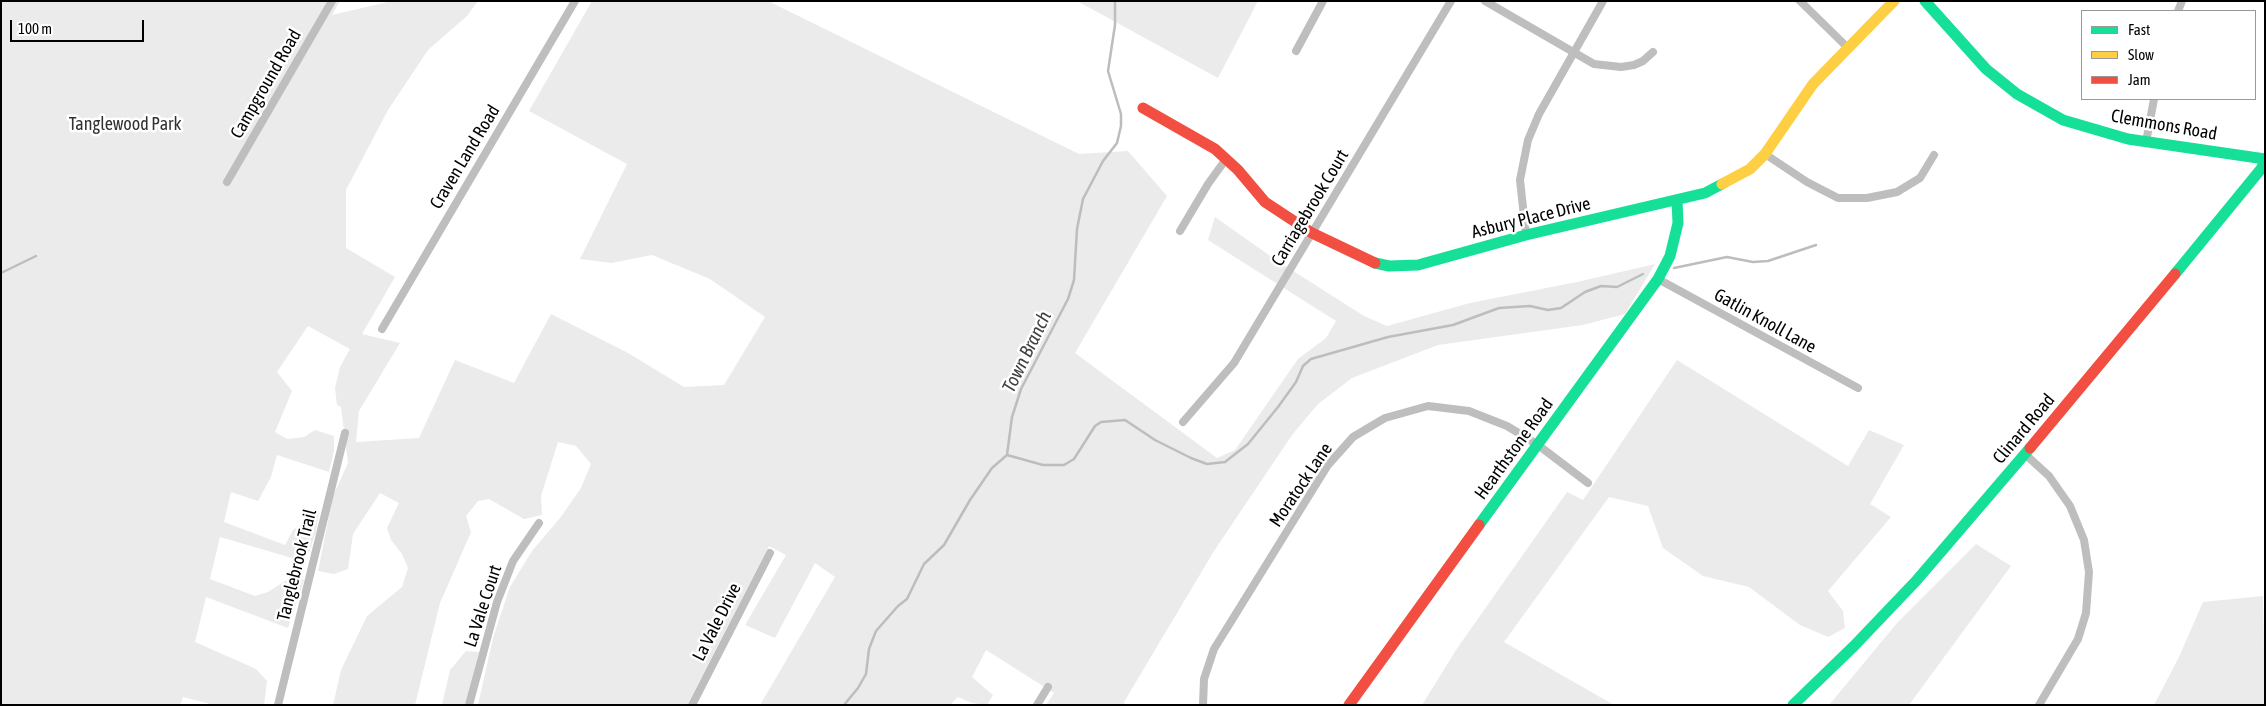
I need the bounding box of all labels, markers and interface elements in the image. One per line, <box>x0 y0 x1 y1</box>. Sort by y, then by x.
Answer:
scale bar <box>12 10 146 42</box>
legend <box>2081 10 2256 100</box>
text: 100 m <box>18 20 52 37</box>
text: Fast <box>2128 21 2150 38</box>
street label: Campground Road <box>226 26 306 142</box>
text: Slow <box>2128 46 2154 63</box>
text: Jam <box>2128 71 2151 88</box>
street label: Craven Land Road <box>425 101 505 213</box>
street label: Clemmons Road <box>2109 105 2219 145</box>
park label: Tanglewood Park <box>69 113 181 135</box>
street label: Carriagebrook Court <box>1267 146 1353 270</box>
street label: Asbury Place Drive <box>1469 193 1593 243</box>
street label: Gatlin Knoll Lane <box>1710 284 1820 358</box>
water label: Town Branch <box>998 308 1056 396</box>
street label: Clinard Road <box>1988 390 2060 468</box>
street label: Hearthstone Road <box>1470 394 1558 504</box>
street label: Moratock Lane <box>1265 439 1337 531</box>
street label: Tanglebrook Trail <box>273 507 321 623</box>
street label: La Vale Court <box>460 562 506 650</box>
street label: La Vale Drive <box>688 579 746 665</box>

